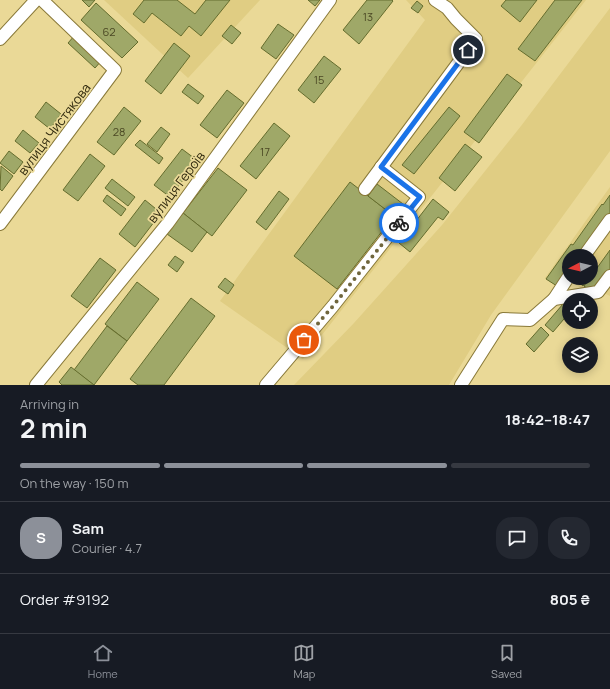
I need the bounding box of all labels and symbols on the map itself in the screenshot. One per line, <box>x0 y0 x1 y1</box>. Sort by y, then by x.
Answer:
house number: 13 <box>363 9 373 24</box>
house number: 62 <box>102 24 116 39</box>
pin <box>451 33 485 67</box>
house number: 15 <box>314 72 324 87</box>
street label: вулиця Чистякова <box>13 79 95 179</box>
house number: 28 <box>113 124 125 139</box>
house number: 17 <box>260 144 270 159</box>
street label: вулиця Героїв <box>143 148 209 226</box>
courier <box>379 203 419 243</box>
north arrow <box>562 249 598 285</box>
pin <box>287 323 321 357</box>

